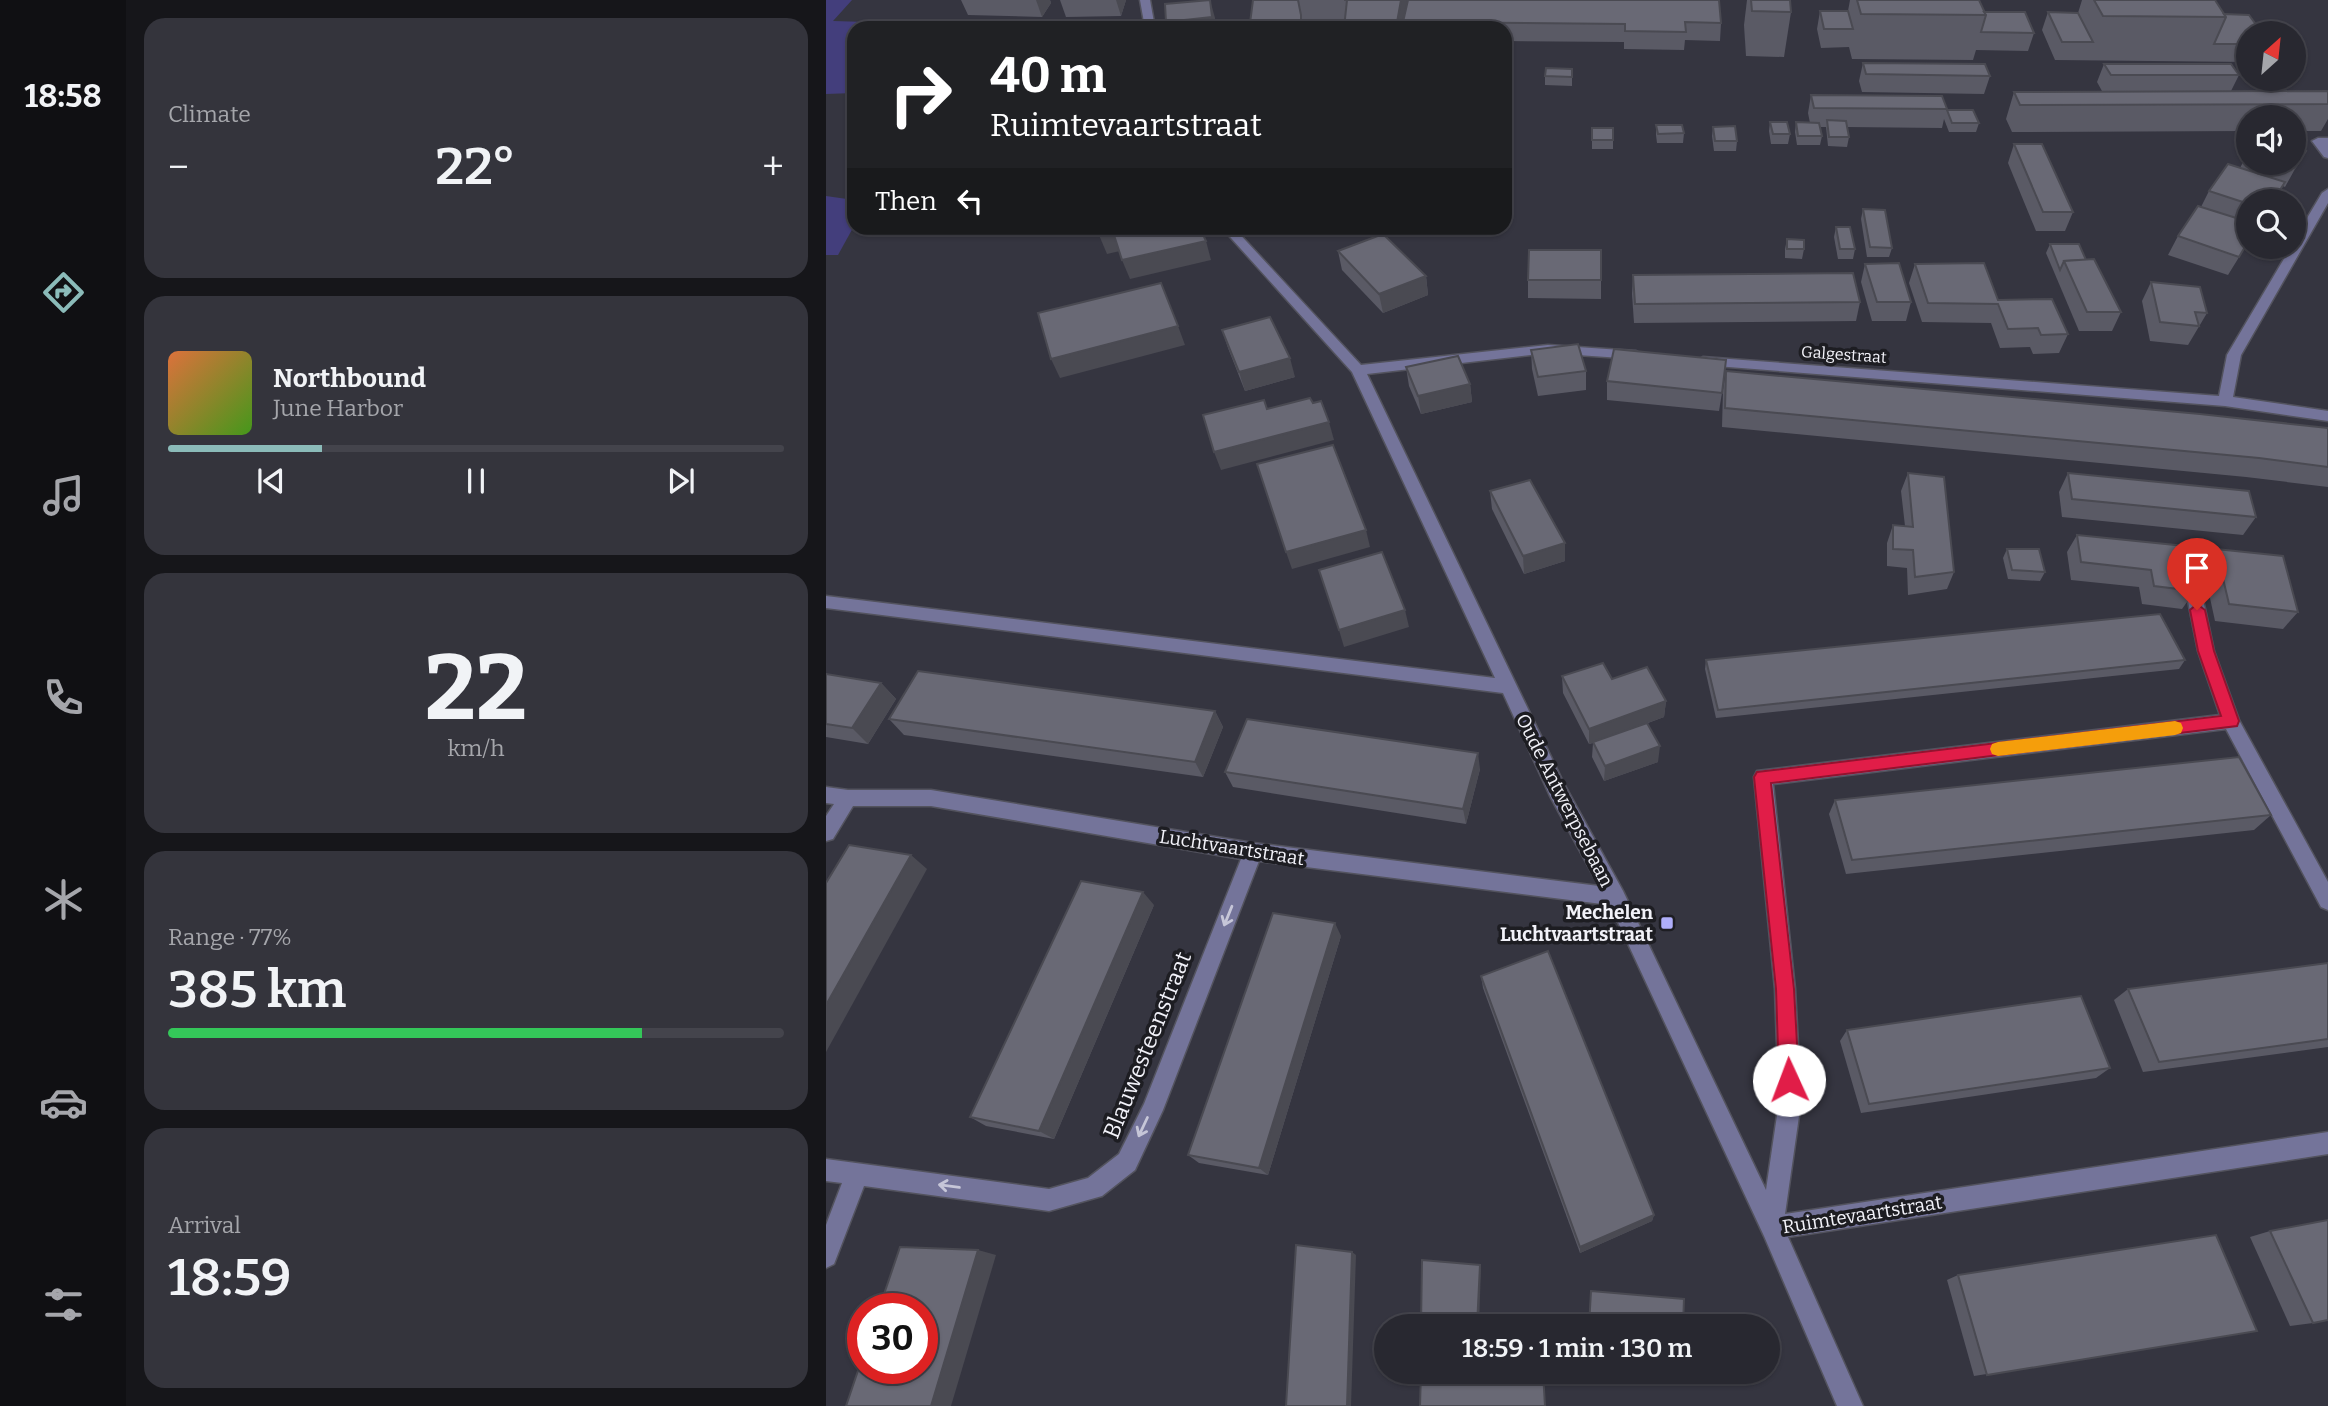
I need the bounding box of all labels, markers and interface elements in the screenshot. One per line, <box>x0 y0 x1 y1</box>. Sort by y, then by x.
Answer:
north arrow <box>2236 21 2306 91</box>
map controls <box>2236 21 2306 259</box>
text: 40 m <box>990 46 1107 105</box>
icon: right <box>875 49 966 140</box>
text: 18:58 <box>24 77 102 115</box>
text: Climate <box>168 100 251 128</box>
button: sound <box>2236 105 2306 175</box>
text: Ruimtevaartstraat <box>990 106 1262 144</box>
text: 22° <box>435 135 516 198</box>
text: − <box>168 144 189 190</box>
text: + <box>762 144 784 190</box>
icon: left <box>951 182 989 220</box>
text: Then <box>875 186 937 217</box>
button: search <box>2236 189 2306 259</box>
icon: directions <box>39 268 88 317</box>
street label: Galgestraat <box>1801 342 1888 367</box>
text: Northbound <box>273 363 426 394</box>
text: June Harbor <box>273 394 403 422</box>
icon: previous <box>252 462 290 500</box>
icon: pause <box>457 462 495 500</box>
icon: next <box>662 462 700 500</box>
icon: music <box>39 471 88 520</box>
pin <box>2167 538 2227 610</box>
icon: arrive <box>2178 549 2216 587</box>
text: 22 <box>425 634 527 743</box>
icon: phone <box>39 673 88 722</box>
street label: Oude Antwerpsebaan <box>1511 710 1618 891</box>
text: km/h <box>448 734 504 762</box>
street label: Luchtvaartstraat <box>1158 825 1306 870</box>
icon: climate <box>39 875 88 924</box>
place label: Mechelen Luchtvaartstraat <box>1500 901 1654 946</box>
one-way arrow <box>1221 904 1234 926</box>
marker: Mechelen Luchtvaartstraat <box>1659 915 1675 931</box>
text: Range · 77% <box>168 923 292 951</box>
street label: Blauwesteenstraat <box>1097 948 1197 1142</box>
text: 385 km <box>168 958 346 1021</box>
position arrow <box>1752 1043 1826 1117</box>
icon: car <box>39 1078 88 1127</box>
one-way arrow <box>1136 1116 1150 1137</box>
one-way arrow <box>939 1180 961 1193</box>
street label: Ruimtevaartstraat <box>1781 1190 1944 1238</box>
text: Arrival <box>168 1211 241 1239</box>
text: 18:59 <box>168 1246 291 1309</box>
icon: filters <box>39 1280 88 1329</box>
speed limit sign: 30 <box>847 1293 938 1384</box>
text: 18:59 · 1 min · 130 m <box>1462 1333 1692 1364</box>

